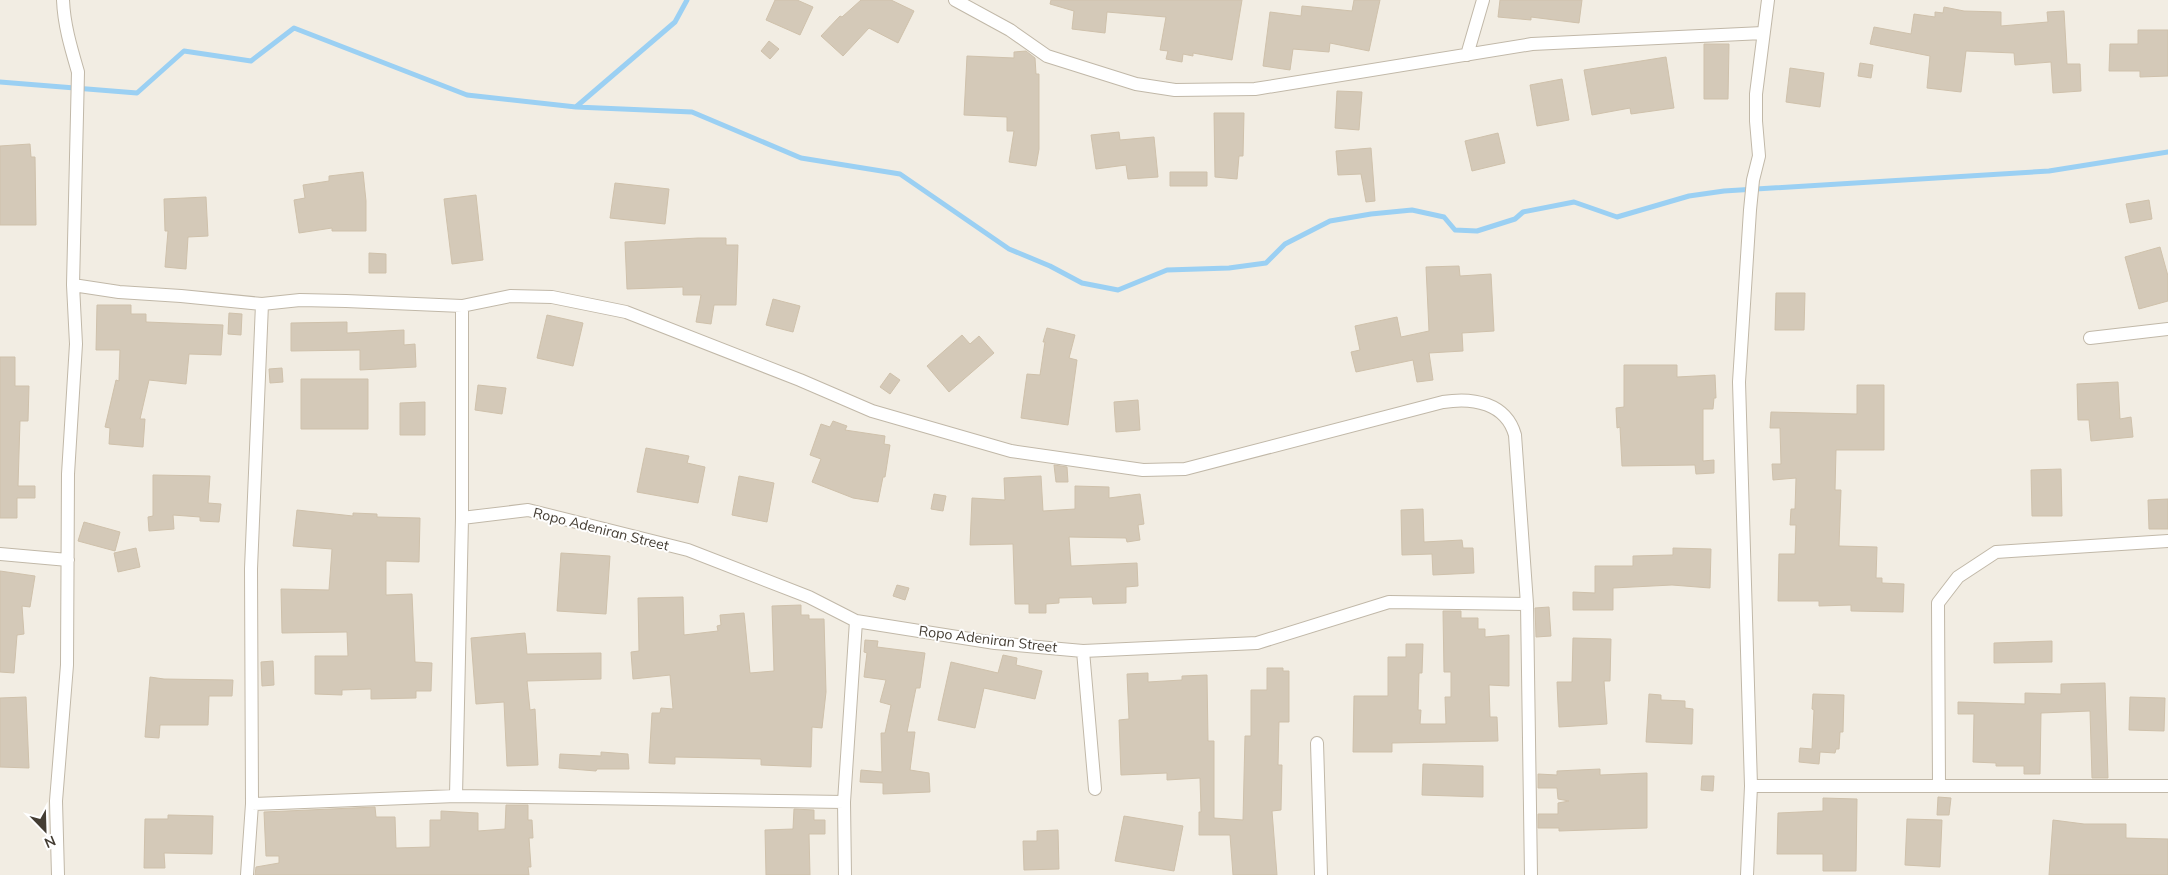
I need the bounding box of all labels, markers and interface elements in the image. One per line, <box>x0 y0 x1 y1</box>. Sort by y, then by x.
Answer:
street label: Ropo Adeniran Street <box>531 503 671 555</box>
street label: Ropo Adeniran Street <box>918 622 1058 656</box>
north arrow <box>20 805 70 855</box>
text: N <box>42 832 58 852</box>

